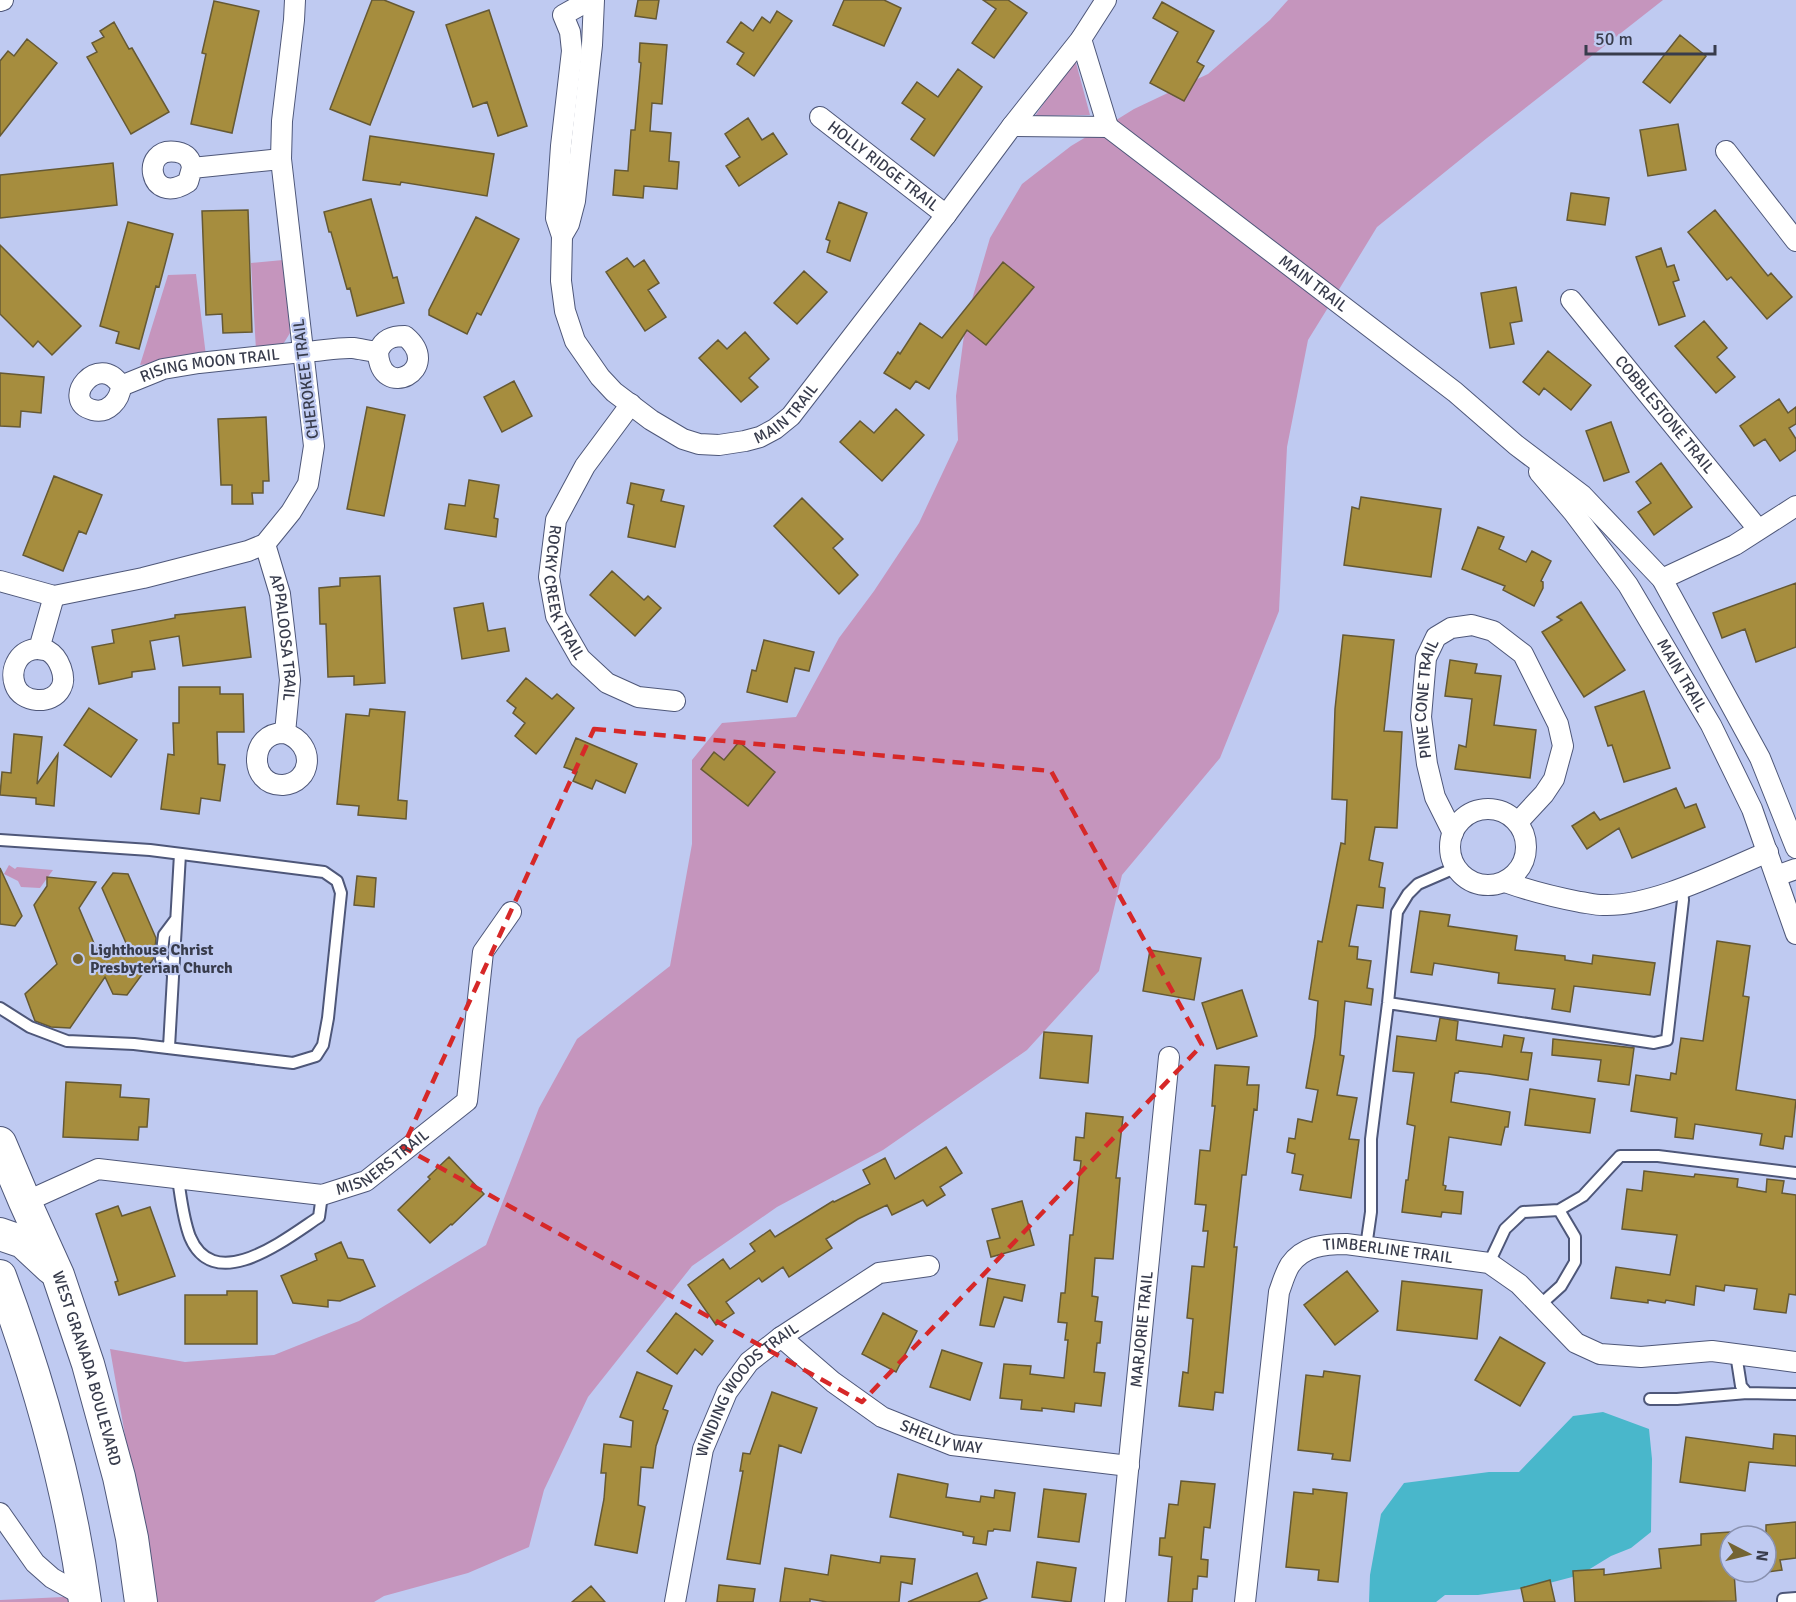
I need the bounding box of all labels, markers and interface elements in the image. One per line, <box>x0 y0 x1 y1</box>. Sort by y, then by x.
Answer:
scale bar <box>1586 18 1715 56</box>
text: 50 m <box>1595 28 1633 50</box>
street label: HOLLY RIDGE TRAIL <box>823 117 943 216</box>
street label: MAIN TRAIL <box>1274 251 1352 316</box>
street label: CHEROKEE TRAIL <box>289 318 323 440</box>
street label: RISING MOON TRAIL <box>137 344 280 387</box>
street label: COBBLESTONE TRAIL <box>1610 351 1719 478</box>
street label: MAIN TRAIL <box>750 379 823 449</box>
street label: ROCKY CREEK TRAIL <box>539 524 589 664</box>
street label: APPALOOSA TRAIL <box>265 572 300 702</box>
street label: MAIN TRAIL <box>1652 635 1711 716</box>
street label: PINE CONE TRAIL <box>1410 636 1443 760</box>
place label: Lighthouse Christ Presbyterian Church <box>90 940 233 978</box>
marker: Lighthouse Christ Presbyterian Church <box>71 952 85 966</box>
street label: MISNERS TRAIL <box>333 1125 433 1200</box>
street label: TIMBERLINE TRAIL <box>1322 1234 1454 1268</box>
street label: WEST GRANADA BOULEVARD <box>47 1268 125 1468</box>
street label: MARJORIE TRAIL <box>1126 1270 1158 1389</box>
street label: WINDING WOODS TRAIL <box>692 1318 802 1458</box>
street label: SHELLY WAY <box>897 1415 983 1459</box>
north arrow <box>1718 1524 1778 1584</box>
text: N <box>1751 1549 1772 1562</box>

